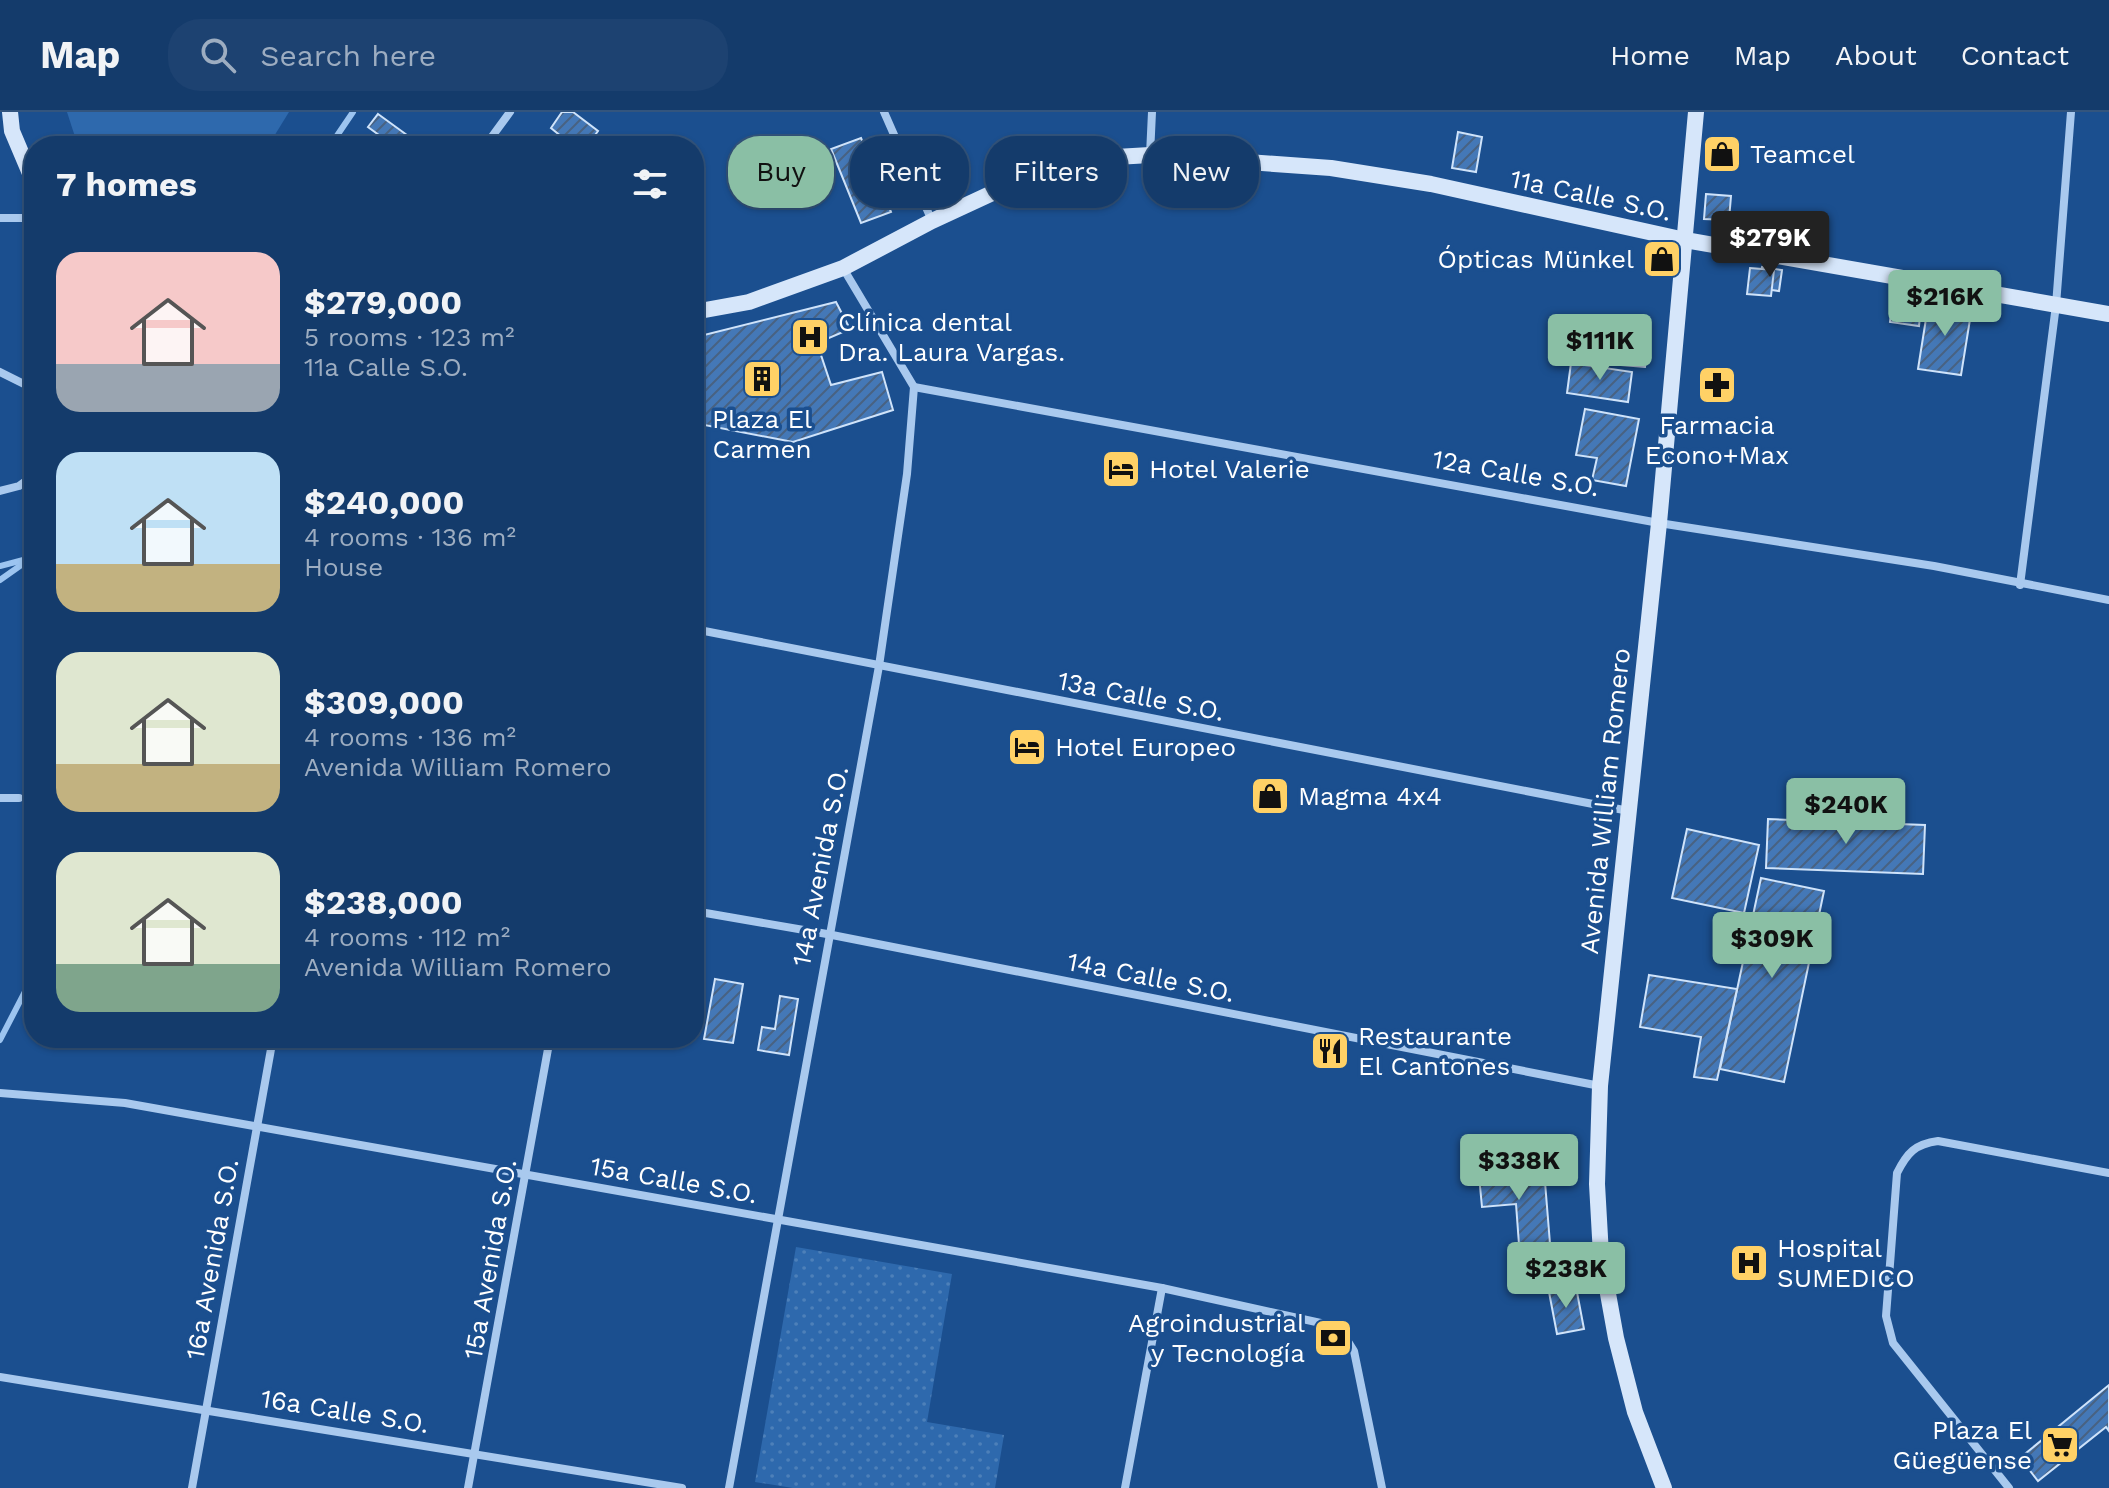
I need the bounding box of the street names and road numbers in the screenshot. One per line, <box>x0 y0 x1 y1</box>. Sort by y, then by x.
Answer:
street label: 11a Calle S.O. <box>1508 163 1674 227</box>
street label: 12a Calle S.O. <box>1430 444 1602 502</box>
street label: Avenida William Romero <box>1574 646 1636 956</box>
street label: 13a Calle S.O. <box>1055 665 1227 727</box>
street label: 14a Avenida S.O. <box>786 763 854 969</box>
street label: 14a Calle S.O. <box>1065 946 1237 1008</box>
street label: 15a Calle S.O. <box>588 1151 760 1209</box>
street label: 16a Avenida S.O. <box>180 1156 244 1362</box>
street label: 15a Avenida S.O. <box>458 1157 522 1361</box>
street label: 16a Calle S.O. <box>259 1383 431 1439</box>

